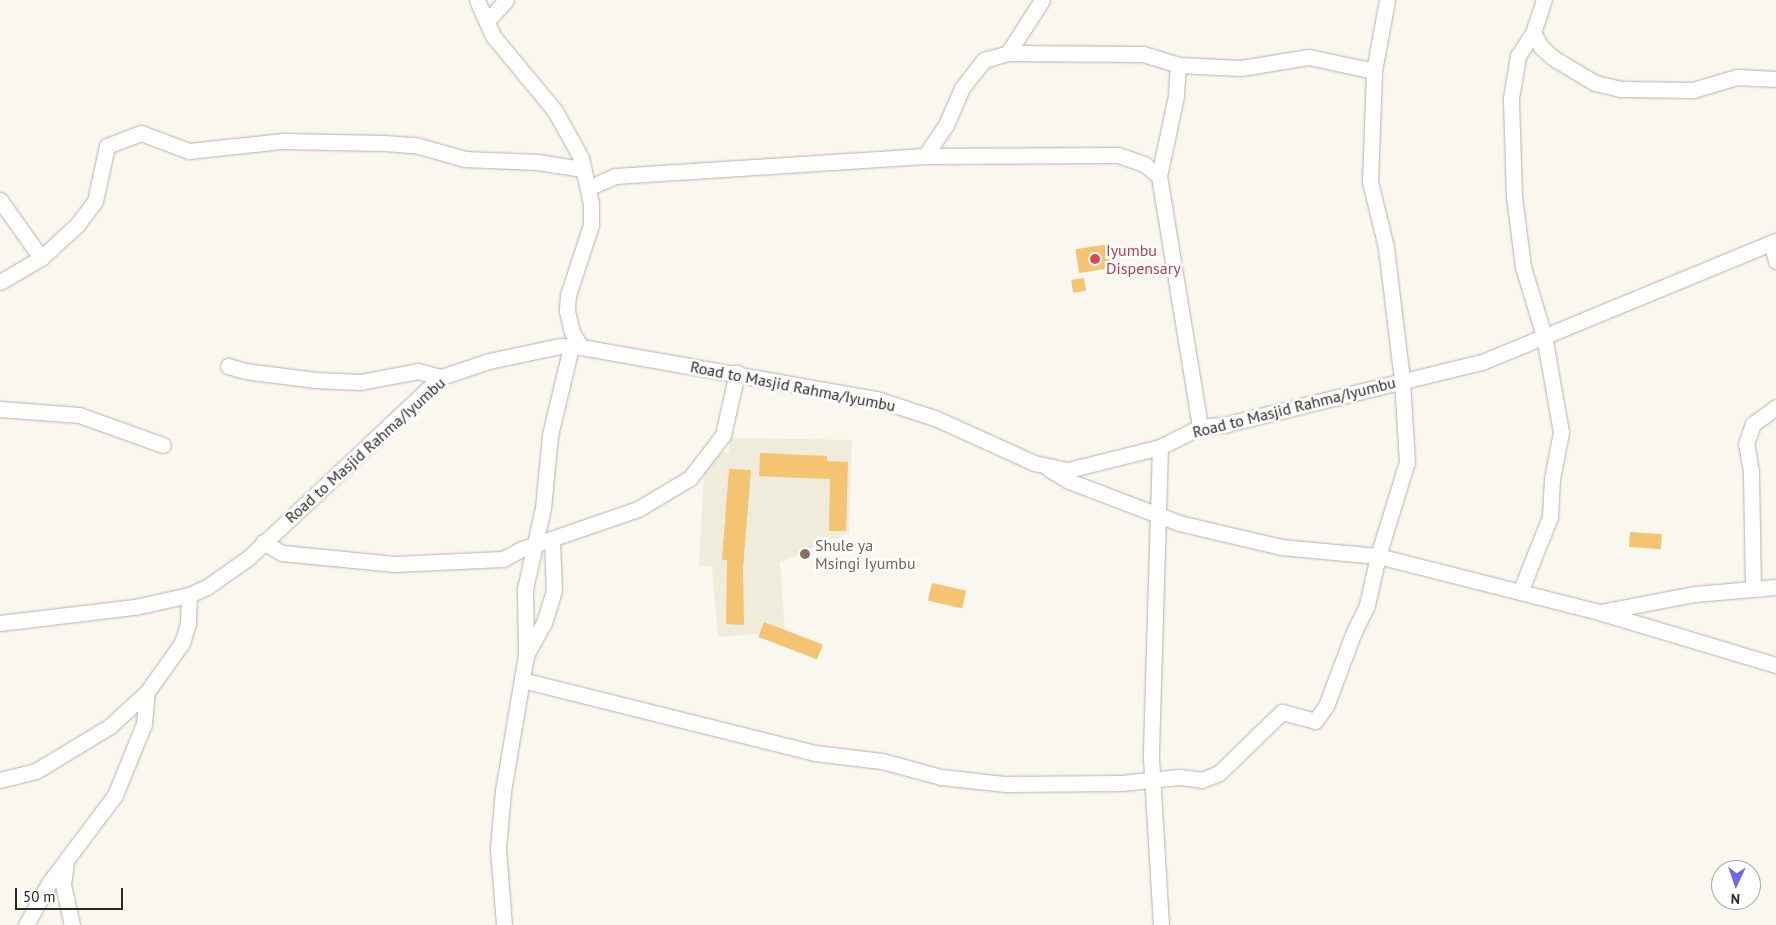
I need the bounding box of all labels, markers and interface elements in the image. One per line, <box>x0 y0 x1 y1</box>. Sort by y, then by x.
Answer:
place label: Iyumbu Dispensary <box>1106 240 1181 278</box>
marker: Iyumbu Dispensary <box>1088 252 1102 266</box>
street label: Road to Masjid Rahma/Iyumbu <box>689 357 897 415</box>
street label: Road to Masjid Rahma/Iyumbu <box>1190 372 1398 442</box>
street label: Road to Masjid Rahma/Iyumbu <box>281 373 449 527</box>
place label: Shule ya Msingi Iyumbu <box>815 535 916 573</box>
marker: Shule ya Msingi Iyumbu <box>799 548 811 560</box>
north arrow <box>1711 860 1761 910</box>
scale bar <box>18 878 125 910</box>
text: 50 m <box>23 887 56 906</box>
text: N <box>1730 890 1740 908</box>

